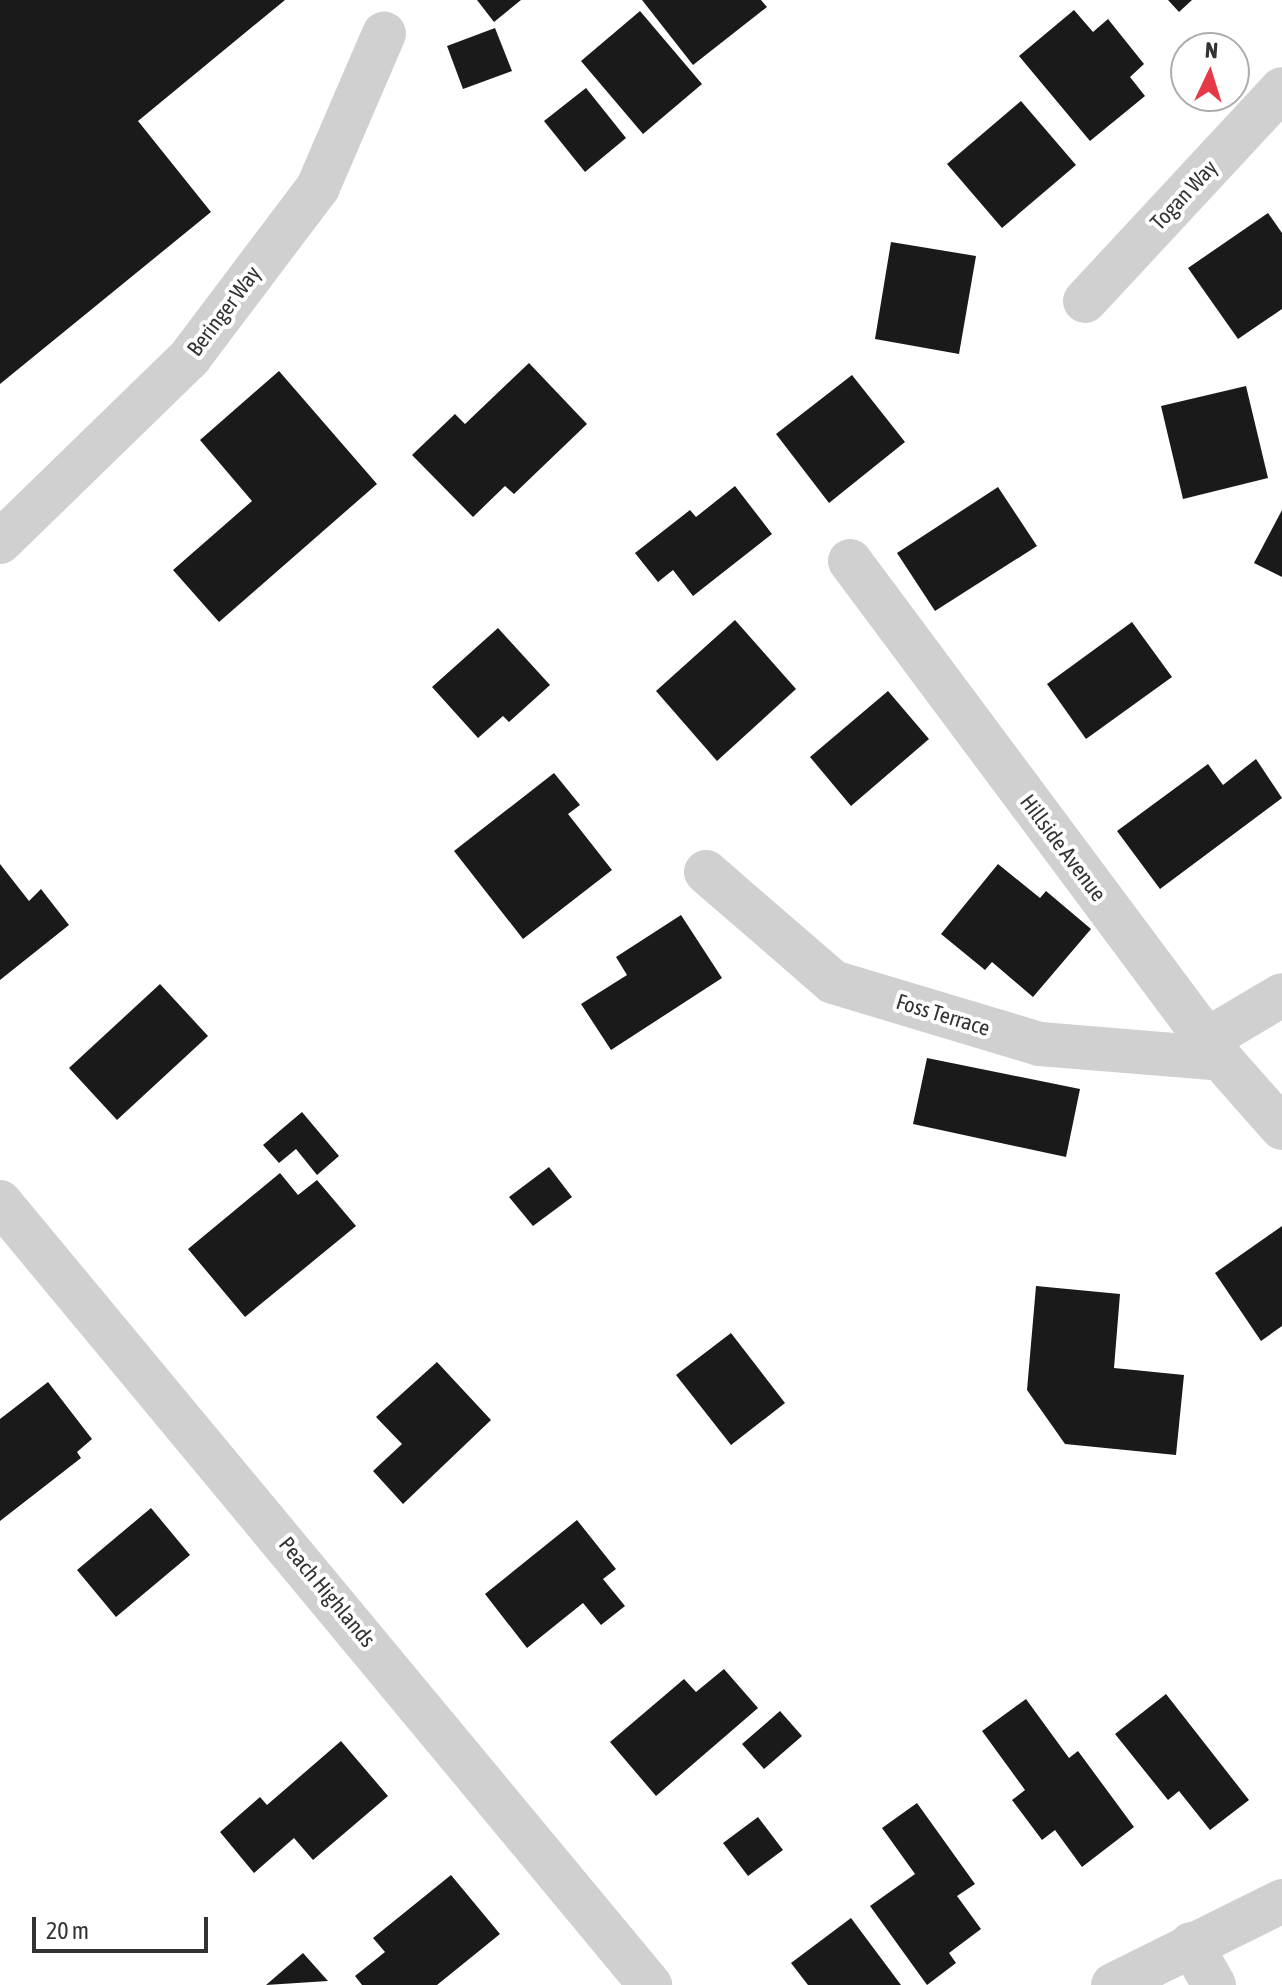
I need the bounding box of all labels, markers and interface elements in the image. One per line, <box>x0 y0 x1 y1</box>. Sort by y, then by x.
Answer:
north arrow <box>1170 32 1250 112</box>
text: N <box>1204 37 1219 63</box>
street label: Togan Way <box>1145 154 1223 236</box>
street label: Beringer Way <box>182 261 266 361</box>
street label: Hillside Avenue <box>1014 789 1112 907</box>
street label: Foss Terrace <box>893 988 993 1042</box>
street label: Peach Highlands <box>273 1532 381 1652</box>
scale bar <box>36 1901 212 1951</box>
text: 20 m <box>46 1917 89 1944</box>

